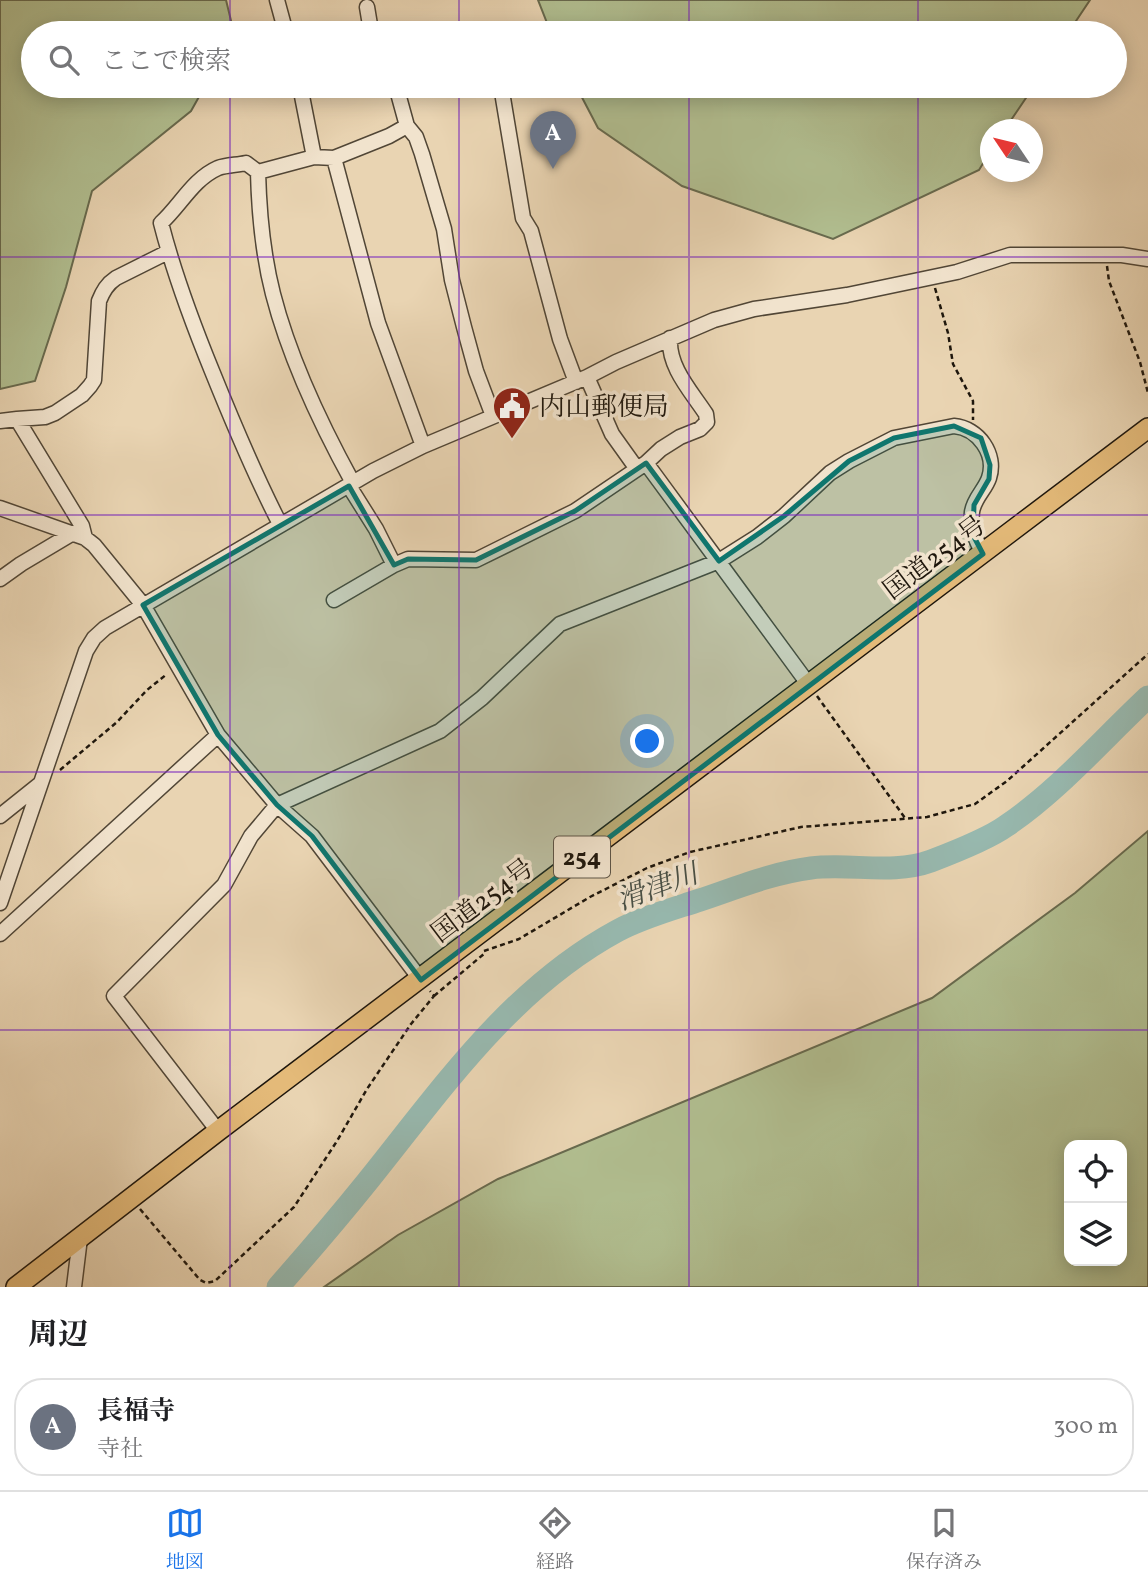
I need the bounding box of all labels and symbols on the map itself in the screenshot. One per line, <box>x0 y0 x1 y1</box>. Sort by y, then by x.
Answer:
pin: A <box>530 111 576 169</box>
north arrow <box>980 119 1043 182</box>
public building icon: 内山郵便局 <box>491 385 533 440</box>
place label: 内山郵便局 <box>539 390 669 426</box>
street label: 国道254号 <box>876 508 994 609</box>
your location <box>630 724 664 758</box>
road number: 254 <box>554 836 610 878</box>
street label: 国道254号 <box>424 851 542 952</box>
water label: 滑津川 <box>612 855 707 921</box>

